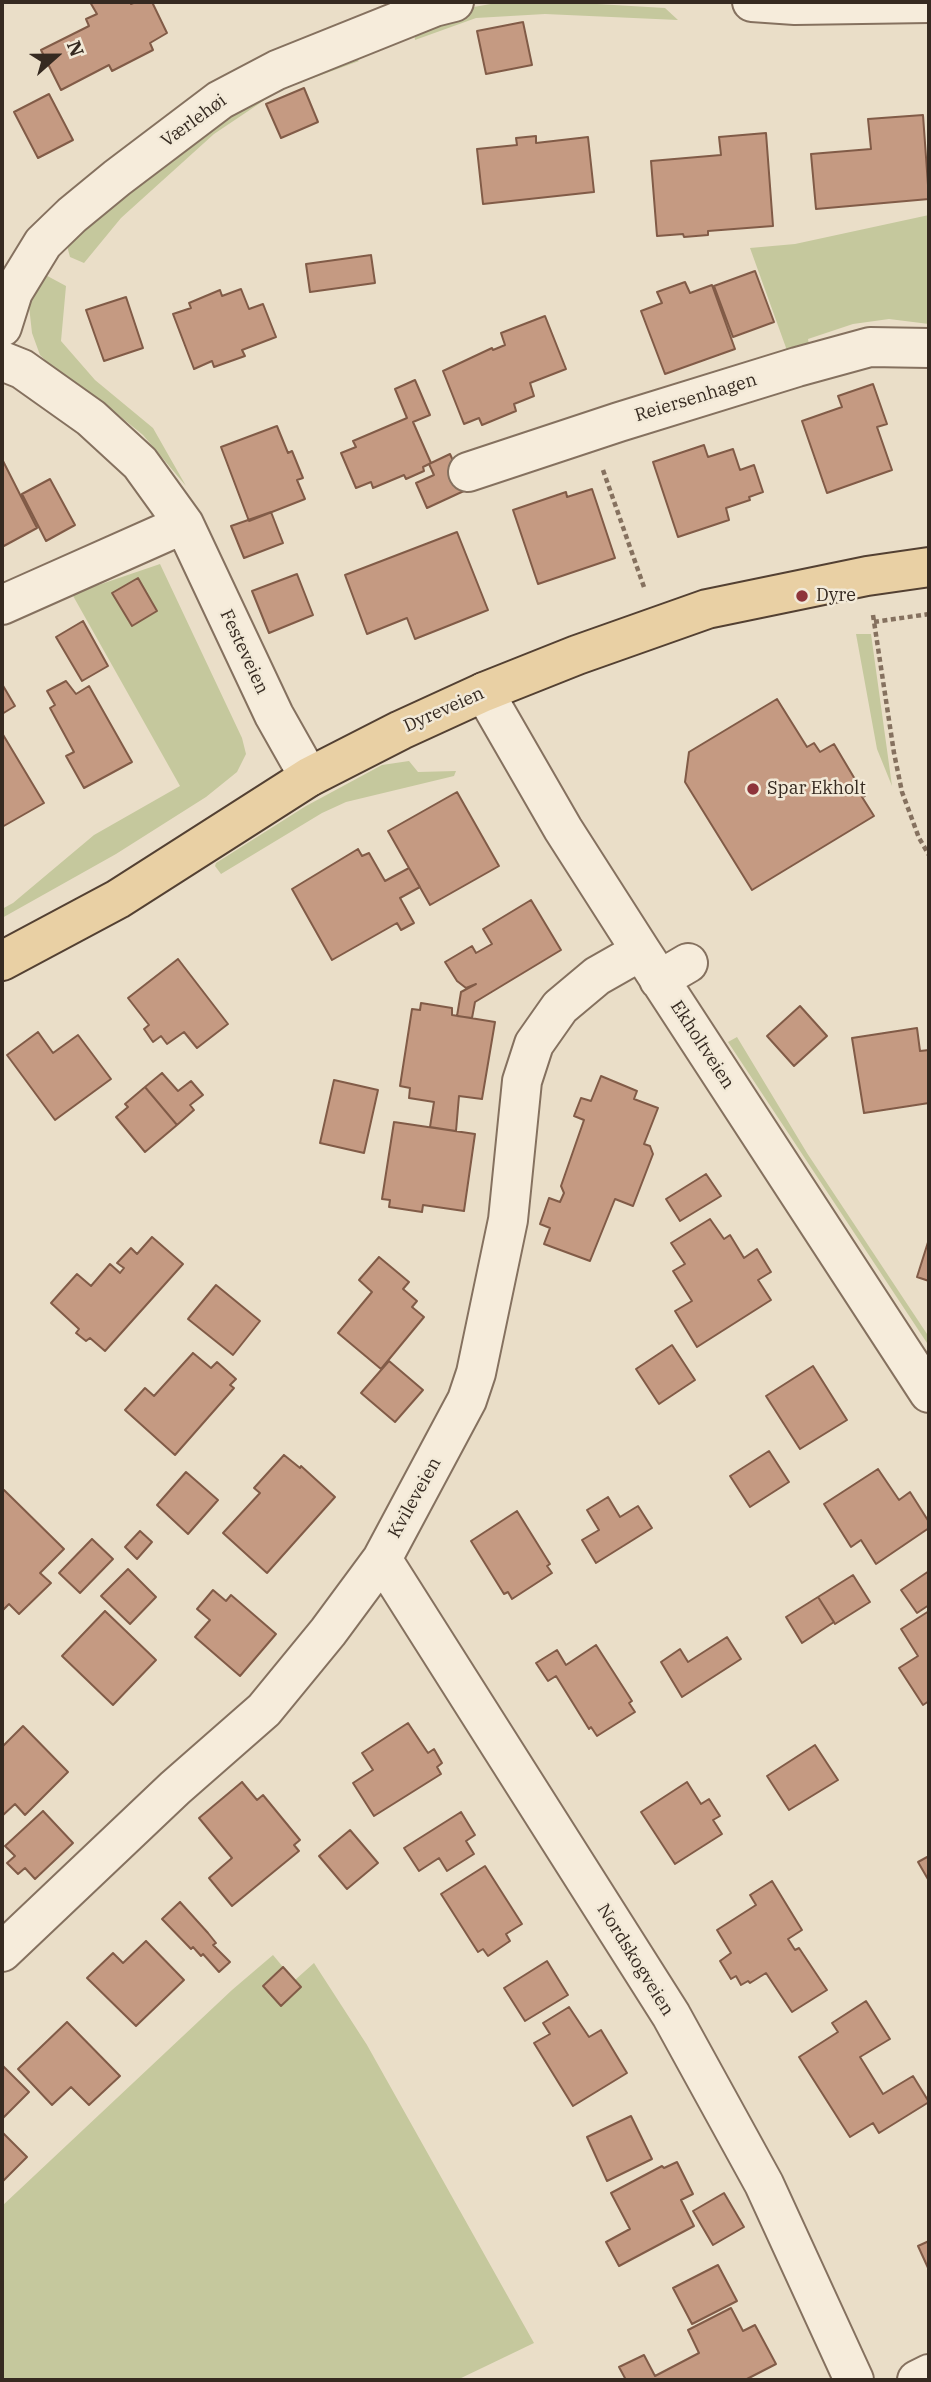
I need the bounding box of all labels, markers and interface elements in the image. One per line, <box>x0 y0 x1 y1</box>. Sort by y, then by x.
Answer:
north arrow <box>21 21 91 91</box>
text: N <box>62 37 90 60</box>
street label: Værlehøi <box>157 90 231 152</box>
street label: Reiersenhagen <box>632 369 760 427</box>
place label: Dyre <box>816 585 856 607</box>
marker: Dyre <box>794 588 810 604</box>
street label: Festeveien <box>215 606 273 698</box>
street label: Dyreveien <box>400 683 488 737</box>
place label: Spar Ekholt <box>767 778 866 800</box>
marker: Spar Ekholt <box>745 781 761 797</box>
street label: Ekholtveien <box>665 997 739 1093</box>
street label: Kvileveien <box>384 1454 446 1542</box>
street label: Nordskogveien <box>592 1900 678 2020</box>

